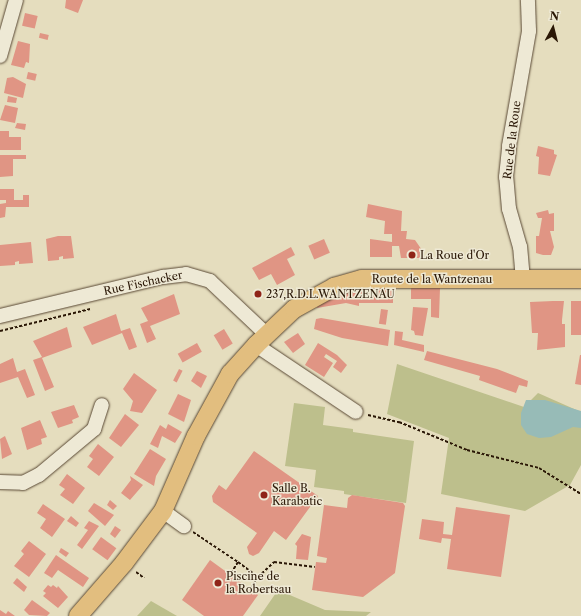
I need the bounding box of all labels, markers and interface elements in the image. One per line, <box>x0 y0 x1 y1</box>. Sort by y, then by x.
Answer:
north arrow <box>533 8 573 48</box>
text: N <box>549 9 560 24</box>
street label: Rue de la Roue <box>501 100 523 180</box>
place label: La Roue d'Or <box>420 248 489 262</box>
marker: La Roue d'Or <box>407 250 417 260</box>
street label: Rue Fischacker <box>102 268 184 298</box>
street label: Route de la Wantzenau <box>371 272 493 286</box>
place label: 237,R.D.L.WANTZENAU <box>266 287 395 301</box>
marker: 237,R.D.L.WANTZENAU <box>253 289 263 299</box>
place label: Salle B. Karabatic <box>272 482 322 508</box>
marker: Salle B. Karabatic <box>259 490 269 500</box>
place label: Piscine de la Robertsau <box>226 570 291 596</box>
marker: Piscine de la Robertsau <box>213 578 223 588</box>

